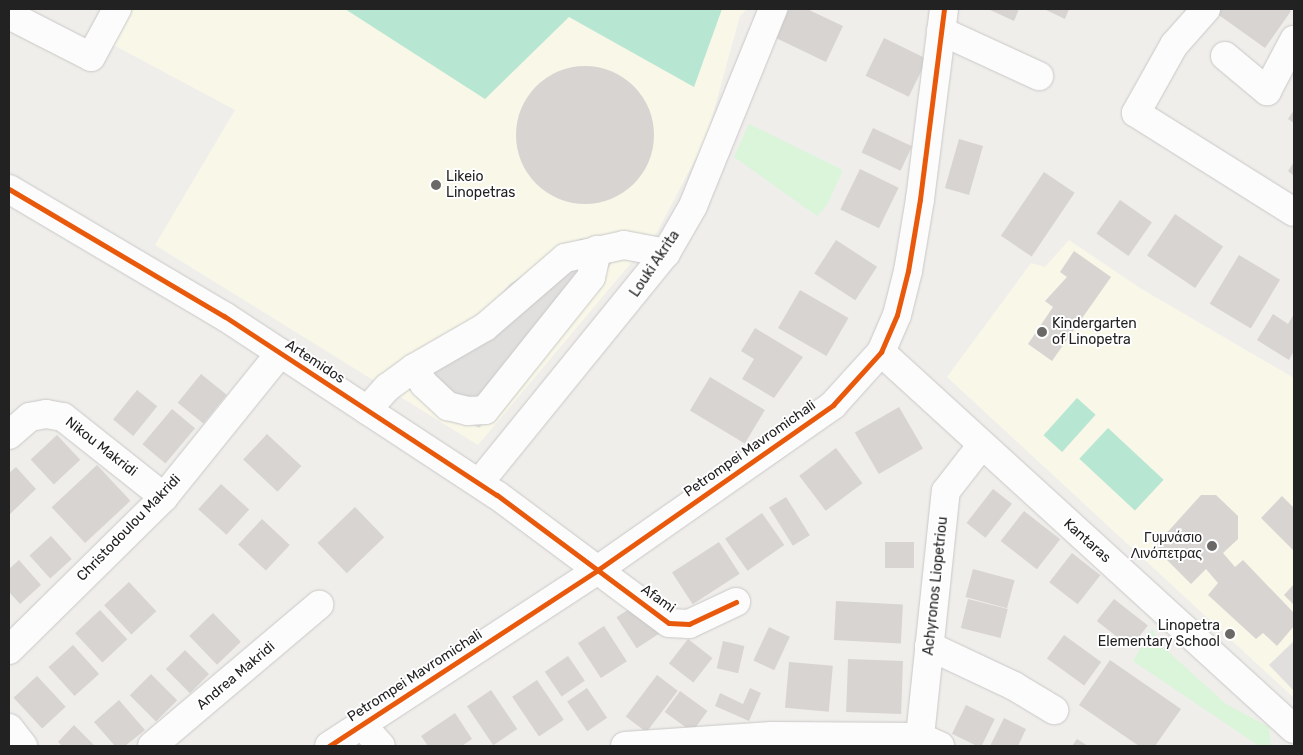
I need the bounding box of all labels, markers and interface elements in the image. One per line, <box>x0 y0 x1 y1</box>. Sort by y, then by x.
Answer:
place label: Likeio Linopetras <box>446 169 515 202</box>
marker: Likeio Linopetras <box>430 179 442 191</box>
street label: Louki Akrita <box>627 227 683 301</box>
place label: Kindergarten of Linopetra <box>1052 316 1137 348</box>
marker: Kindergarten of Linopetra <box>1036 326 1048 338</box>
street label: Artemidos <box>282 337 348 387</box>
street label: Petrompei Mavromichali <box>681 397 819 501</box>
street label: Nikou Makridi <box>62 414 140 480</box>
street label: Christodoulou Makridi <box>74 471 184 585</box>
street label: Kantaras <box>1060 515 1114 567</box>
street label: Achyronos Liopetriou <box>920 516 952 656</box>
place label: Γυμνάσιο Λινόπετρας <box>1131 530 1202 562</box>
marker: Γυμνάσιο Λινόπετρας <box>1206 540 1218 552</box>
street label: Afami <box>638 581 678 617</box>
place label: Linopetra Elementary School <box>1097 618 1220 650</box>
street label: Petrompei Mavromichali <box>345 626 485 726</box>
marker: Linopetra Elementary School <box>1224 628 1236 640</box>
street label: Andrea Makridi <box>193 638 279 714</box>

